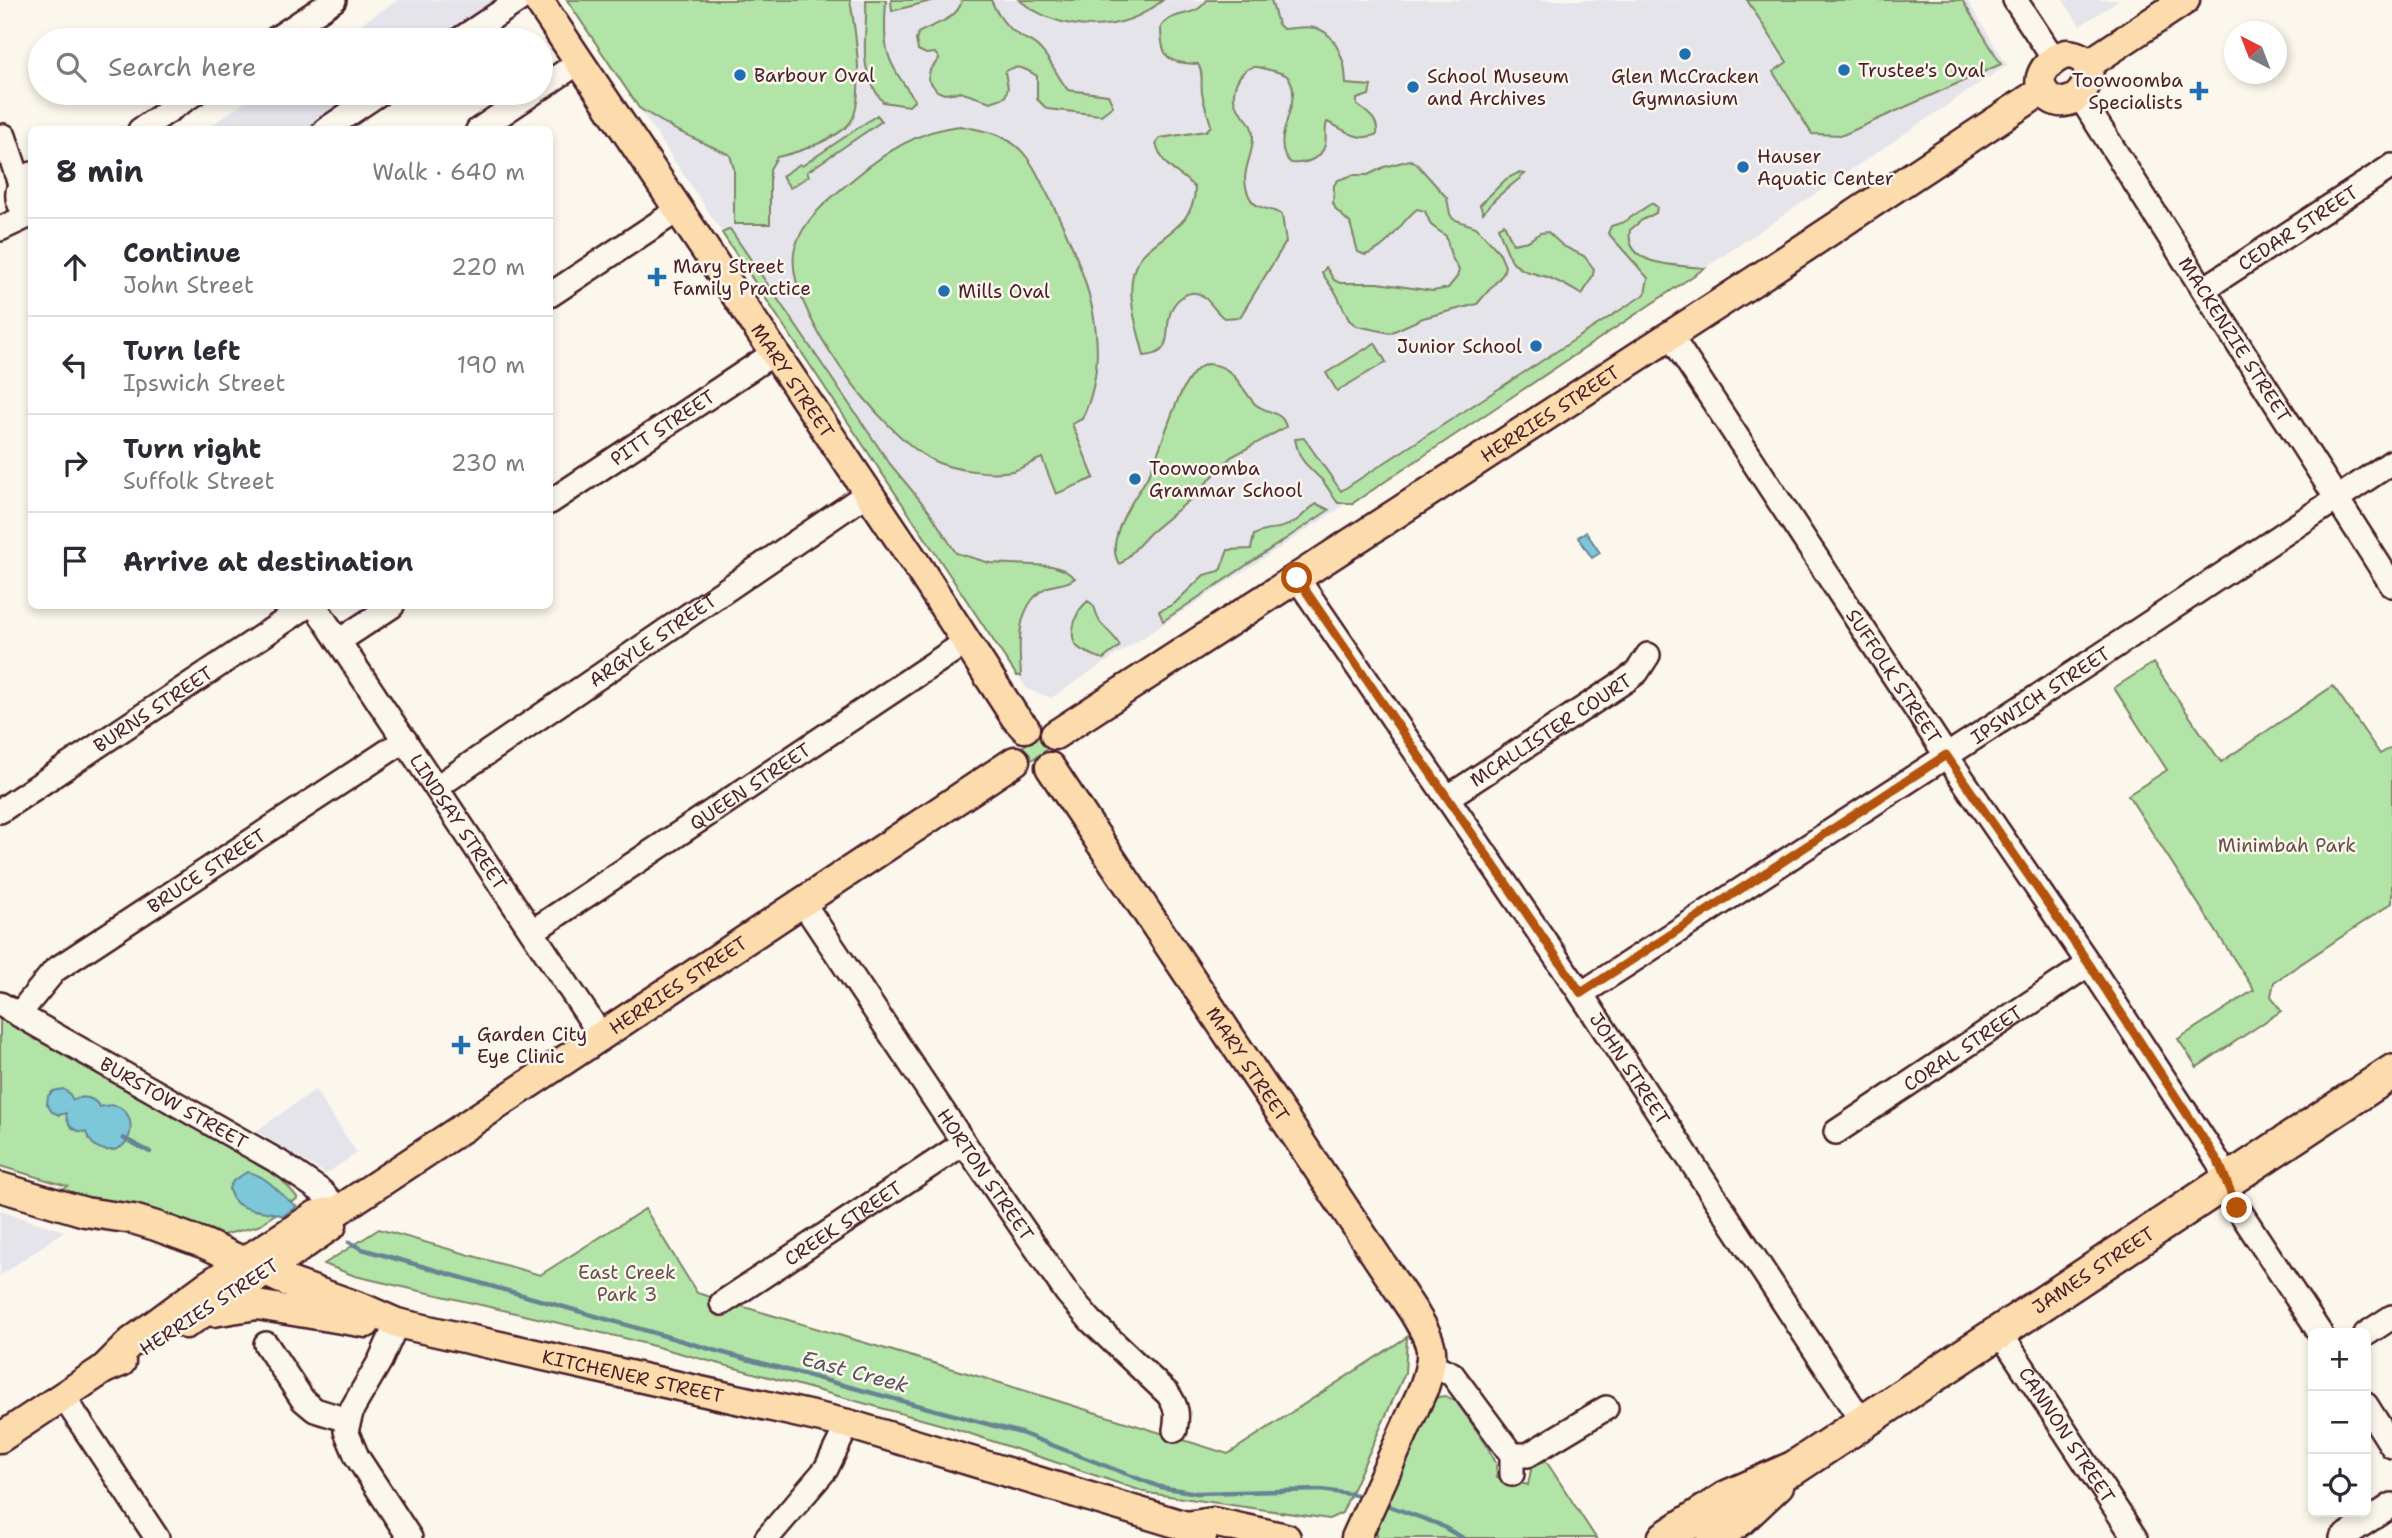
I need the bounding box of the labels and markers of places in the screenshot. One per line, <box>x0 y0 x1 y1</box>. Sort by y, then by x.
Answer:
marker: Glen McCracken Gymnasium <box>1677 46 1693 62</box>
place label: Trustee's Oval <box>1858 58 1985 83</box>
marker: Trustee's Oval <box>1836 62 1852 78</box>
place label: Barbour Oval <box>754 63 875 88</box>
place label: School Museum and Archives <box>1427 64 1569 111</box>
place label: Glen McCracken Gymnasium <box>1611 64 1759 111</box>
marker: Barbour Oval <box>732 67 748 83</box>
place label: Toowoomba Specialists <box>2072 68 2183 115</box>
marker: School Museum and Archives <box>1405 79 1421 95</box>
marker: Toowoomba Specialists <box>2189 81 2209 101</box>
place label: Hauser Aquatic Center <box>1757 144 1894 191</box>
marker: Hauser Aquatic Center <box>1735 159 1751 175</box>
place label: Mary Street Family Practice <box>673 254 811 301</box>
marker: Mary Street Family Practice <box>647 267 667 287</box>
place label: Mills Oval <box>958 279 1050 304</box>
marker: Mills Oval <box>936 283 952 299</box>
place label: Junior School <box>1397 334 1522 359</box>
marker: Junior School <box>1528 338 1544 354</box>
place label: Toowoomba Grammar School <box>1149 456 1303 503</box>
marker: Toowoomba Grammar School <box>1127 471 1143 487</box>
place label: Garden City Eye Clinic <box>477 1022 587 1069</box>
marker: Garden City Eye Clinic <box>451 1035 471 1055</box>

